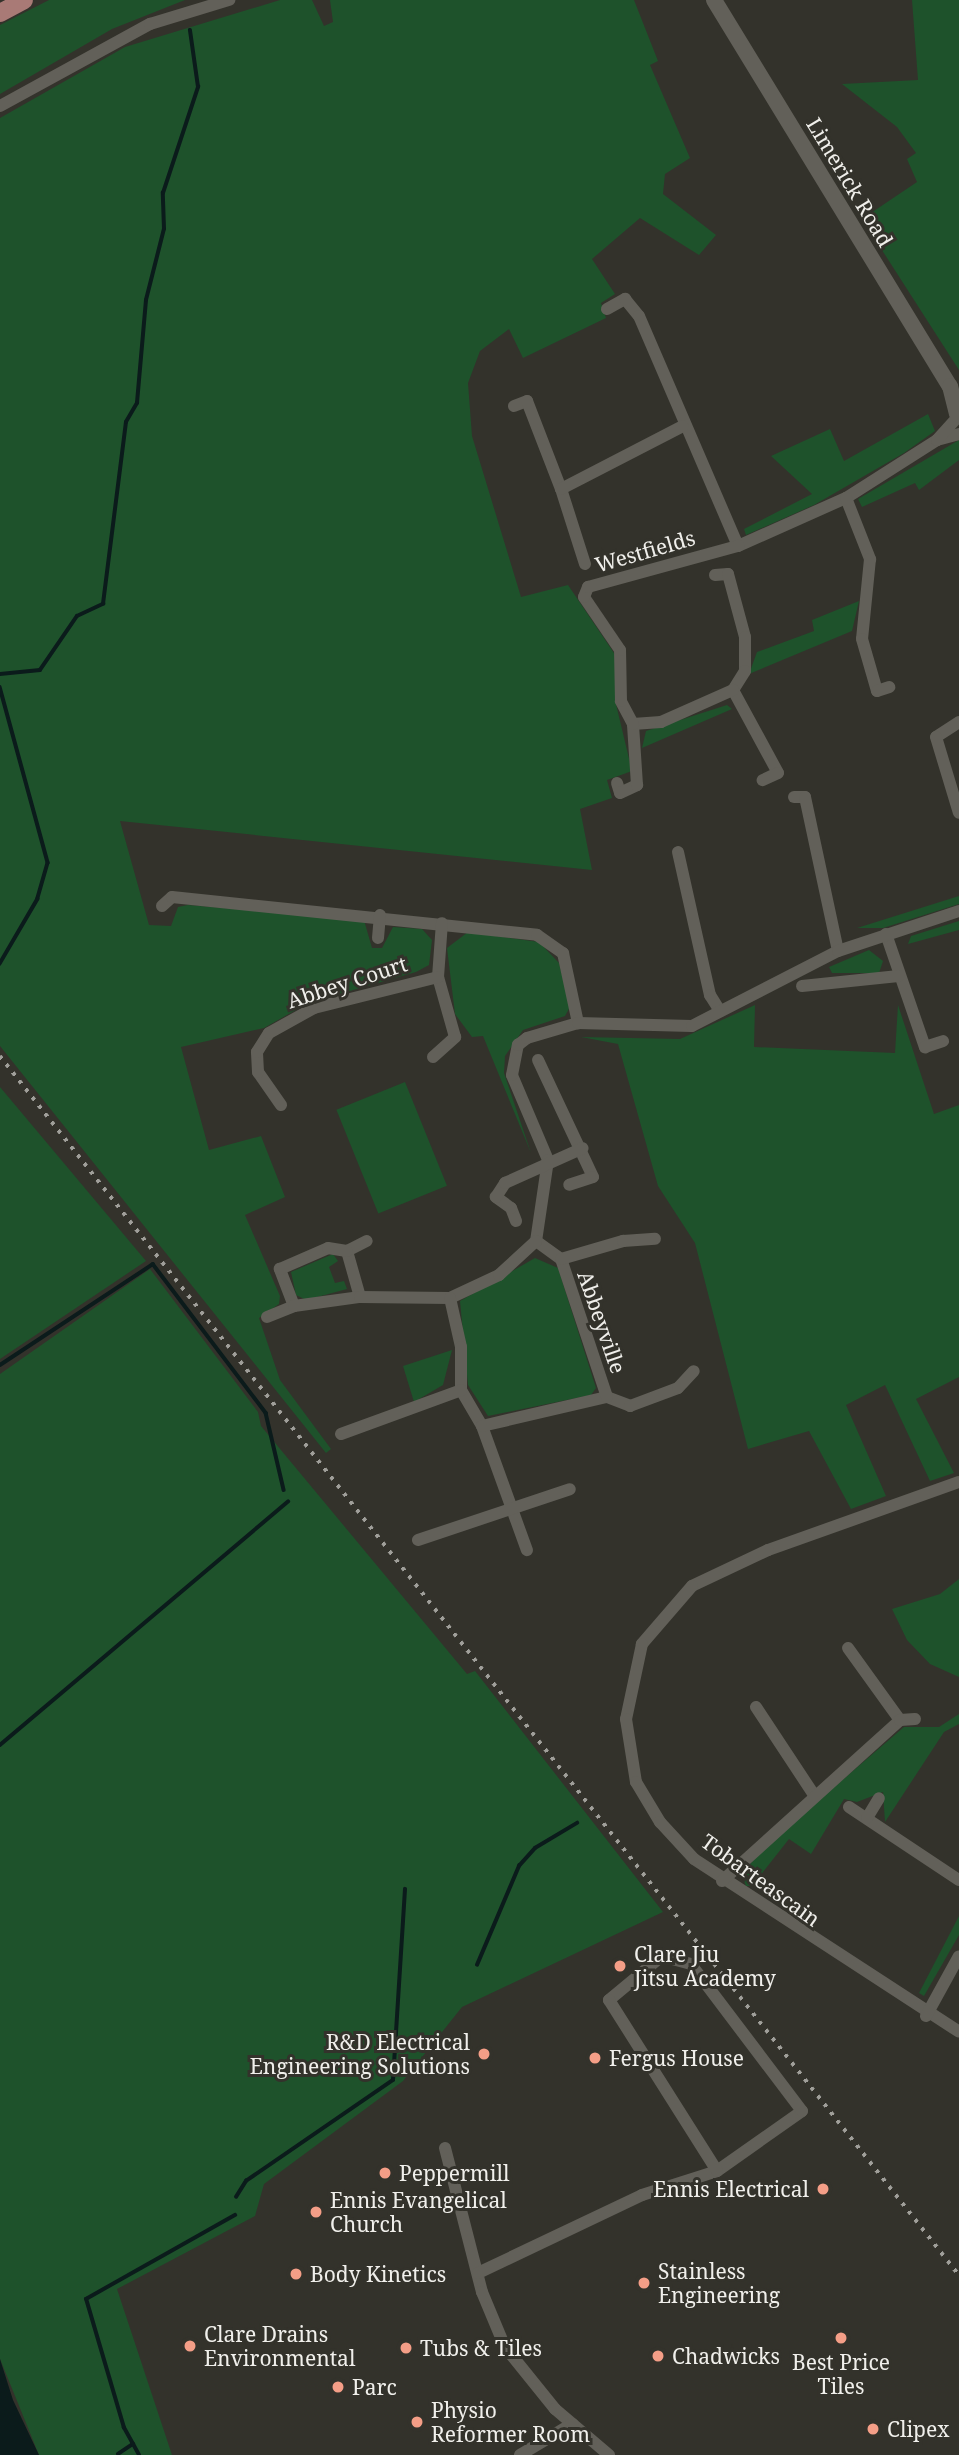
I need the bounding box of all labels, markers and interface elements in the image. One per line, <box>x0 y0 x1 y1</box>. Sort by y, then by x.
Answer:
street label: Limerick Road <box>802 113 898 251</box>
street label: Westfields <box>592 525 698 577</box>
street label: Abbey Court <box>284 951 410 1013</box>
street label: Abbeyville <box>573 1267 631 1377</box>
street label: Tobarteascain <box>697 1828 825 1932</box>
place label: Clare Jiu Jitsu Academy <box>634 1941 776 1991</box>
marker: Clare Jiu Jitsu Academy <box>612 1958 628 1974</box>
place label: R&D Electrical Engineering Solutions <box>250 2029 470 2079</box>
place label: Fergus House <box>609 2045 744 2071</box>
marker: R&D Electrical Engineering Solutions <box>476 2046 492 2062</box>
marker: Fergus House <box>587 2050 603 2066</box>
place label: Peppermill <box>399 2160 509 2186</box>
marker: Peppermill <box>377 2165 393 2181</box>
place label: Ennis Electrical <box>653 2176 809 2202</box>
marker: Ennis Electrical <box>815 2181 831 2197</box>
place label: Ennis Evangelical Church <box>330 2187 507 2237</box>
marker: Ennis Evangelical Church <box>308 2204 324 2220</box>
place label: Stainless Engineering <box>658 2258 780 2308</box>
place label: Body Kinetics <box>310 2261 446 2287</box>
marker: Body Kinetics <box>288 2266 304 2282</box>
marker: Stainless Engineering <box>636 2275 652 2291</box>
place label: Clare Drains Environmental <box>204 2321 355 2371</box>
marker: Best Price Tiles <box>833 2330 849 2346</box>
place label: Tubs & Tiles <box>420 2335 542 2361</box>
marker: Clare Drains Environmental <box>182 2338 198 2354</box>
marker: Tubs & Tiles <box>398 2340 414 2356</box>
place label: Chadwicks <box>672 2343 780 2369</box>
marker: Chadwicks <box>650 2348 666 2364</box>
place label: Best Price Tiles <box>792 2349 890 2399</box>
place label: Parc <box>352 2374 397 2400</box>
marker: Parc <box>330 2379 346 2395</box>
place label: Physio Reformer Room <box>431 2397 590 2447</box>
marker: Physio Reformer Room <box>409 2414 425 2430</box>
place label: Clipex <box>887 2416 949 2442</box>
marker: Clipex <box>865 2421 881 2437</box>

